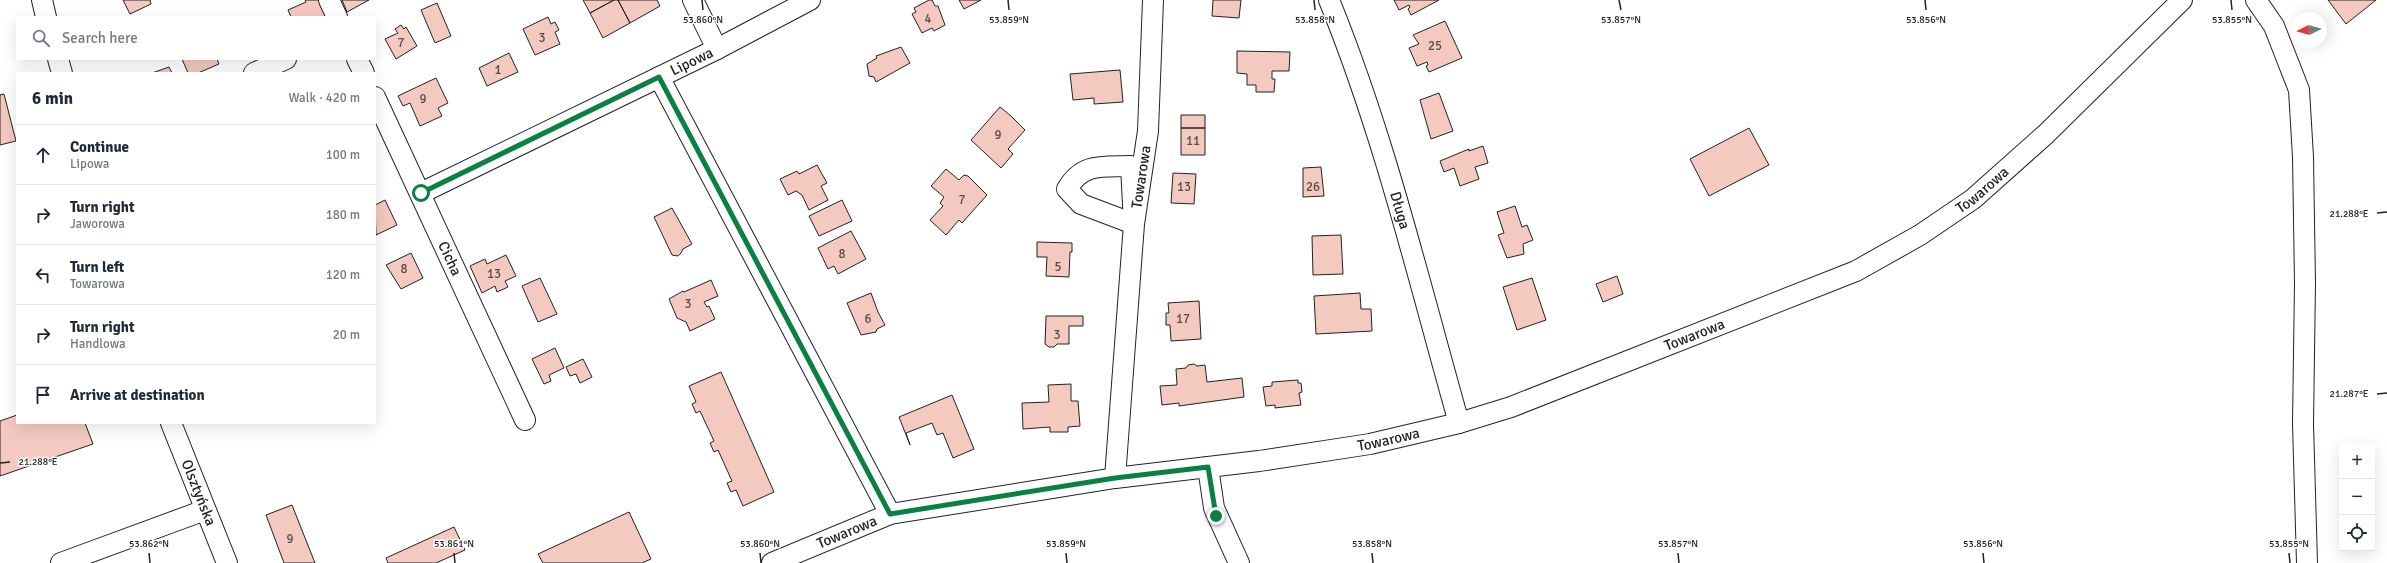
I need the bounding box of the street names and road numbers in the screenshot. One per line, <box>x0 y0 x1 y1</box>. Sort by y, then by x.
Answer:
street label: Lipowa <box>667 43 716 79</box>
street label: Towarowa <box>1127 144 1155 210</box>
street label: Towarowa <box>1952 163 2012 217</box>
street label: Długa <box>1386 189 1414 231</box>
street label: Cicha <box>434 238 466 279</box>
street label: Towarowa <box>1662 315 1727 355</box>
street label: Towarowa <box>1356 424 1421 455</box>
street label: Olsztyńska <box>178 457 220 528</box>
street label: Towarowa <box>814 511 879 552</box>

